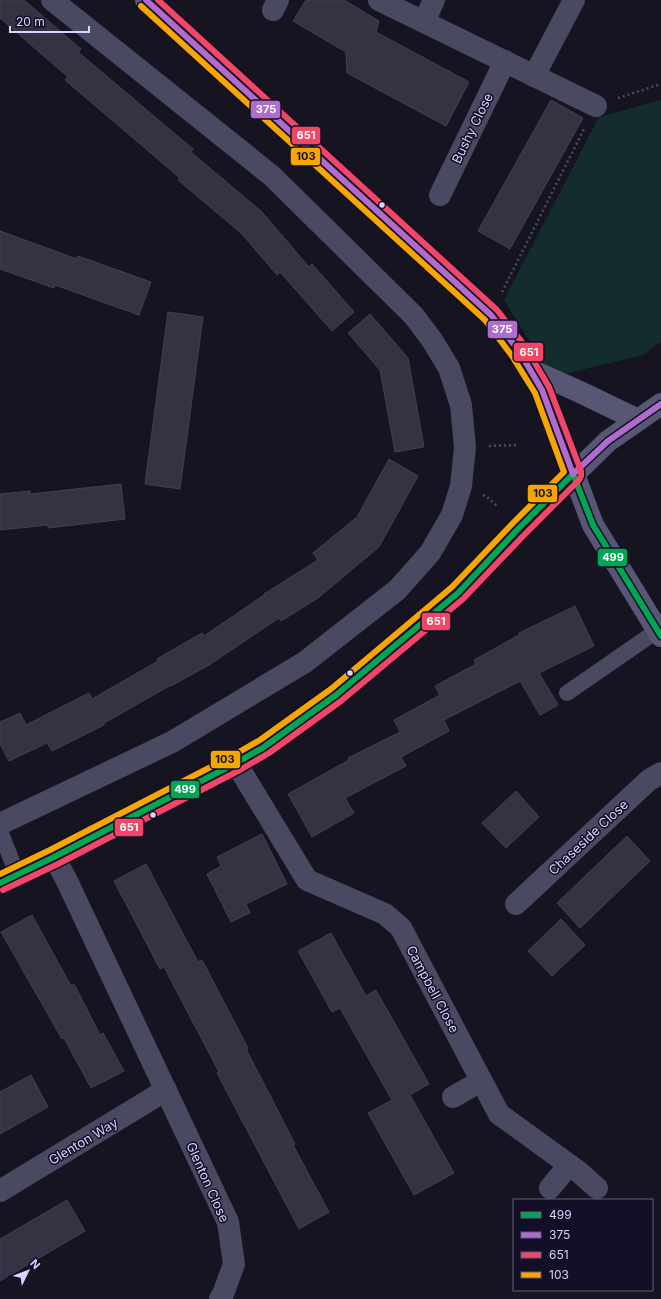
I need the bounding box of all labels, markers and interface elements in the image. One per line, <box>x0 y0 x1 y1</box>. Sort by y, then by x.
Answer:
scale bar <box>10 8 89 34</box>
text: 20 m <box>16 14 45 29</box>
street label: Bushy Close <box>448 90 496 166</box>
line badge: 375 <box>250 100 281 119</box>
text: 375 <box>256 102 276 116</box>
line badge: 651 <box>291 126 321 145</box>
text: 651 <box>297 128 316 142</box>
line badge: 103 <box>290 147 321 166</box>
text: 103 <box>296 149 316 163</box>
unlabelled marker <box>377 200 387 210</box>
line badge: 375 <box>487 320 518 339</box>
text: 375 <box>492 322 512 336</box>
line badge: 651 <box>513 342 544 362</box>
text: 651 <box>520 345 539 359</box>
line badge: 103 <box>527 484 558 503</box>
text: 103 <box>533 486 553 500</box>
line badge: 499 <box>597 548 628 567</box>
text: 499 <box>602 550 624 564</box>
line badge: 651 <box>421 612 451 631</box>
text: 651 <box>427 614 446 628</box>
unlabelled marker <box>345 668 355 678</box>
line badge: 103 <box>210 750 241 769</box>
text: 103 <box>215 752 235 766</box>
line badge: 499 <box>170 780 200 799</box>
text: 499 <box>174 782 196 796</box>
street label: Chaseside Close <box>545 796 631 878</box>
unlabelled marker <box>148 810 158 820</box>
line badge: 651 <box>114 818 144 837</box>
text: 651 <box>120 820 139 834</box>
street label: Campbell Close <box>403 943 463 1035</box>
street label: Glenton Way <box>45 1114 121 1168</box>
street label: Glenton Close <box>183 1139 233 1225</box>
legend <box>513 1199 653 1291</box>
text: 499 <box>549 1207 572 1222</box>
text: 375 <box>549 1227 570 1242</box>
text: 651 <box>549 1247 569 1262</box>
north arrow <box>8 1251 48 1291</box>
text: N <box>27 1256 43 1272</box>
text: 103 <box>549 1267 569 1282</box>

